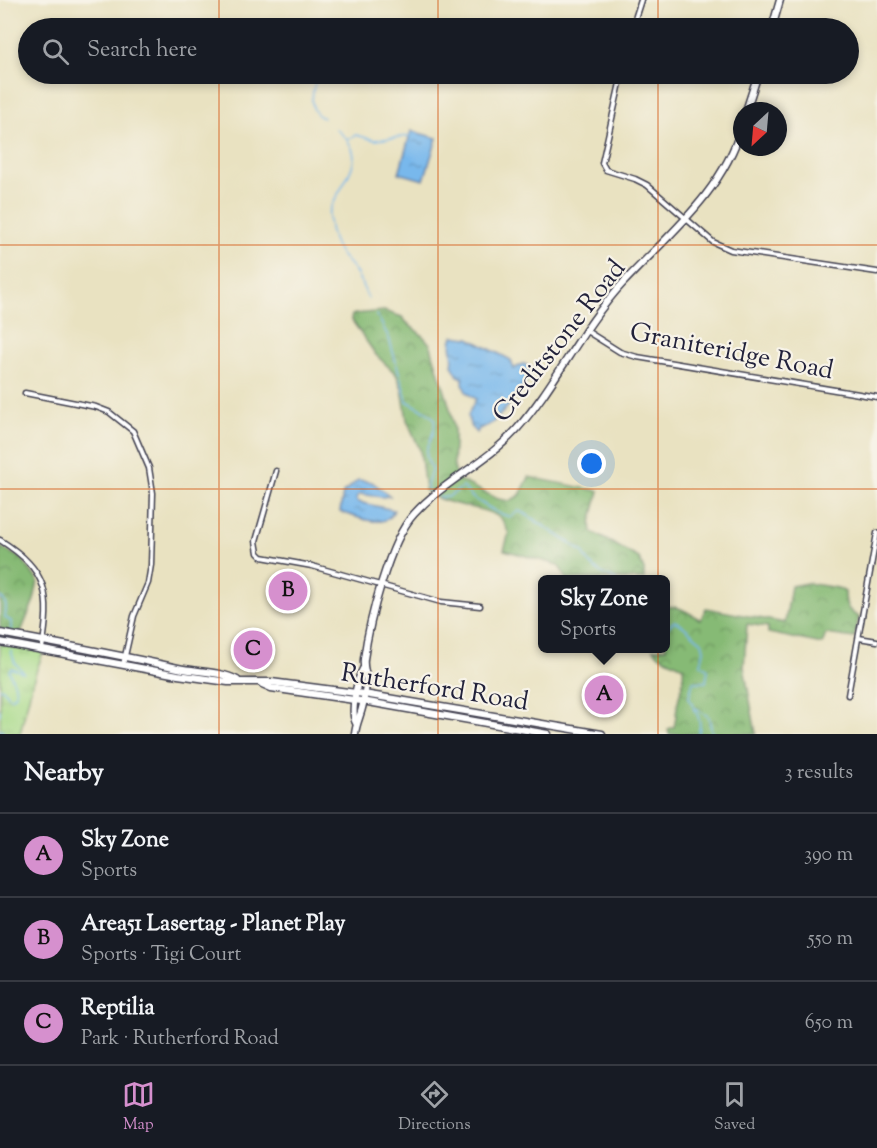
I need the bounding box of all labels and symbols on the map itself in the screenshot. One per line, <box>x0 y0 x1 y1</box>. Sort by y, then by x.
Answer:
north arrow <box>733 102 787 156</box>
street label: Creditstone Road <box>484 252 636 431</box>
street label: Graniteridge Road <box>627 315 837 390</box>
your location <box>577 449 606 478</box>
pin: B <box>268 568 308 614</box>
pin: C <box>234 628 272 672</box>
street label: Rutherford Road <box>338 655 532 722</box>
pin: A <box>584 672 624 718</box>

